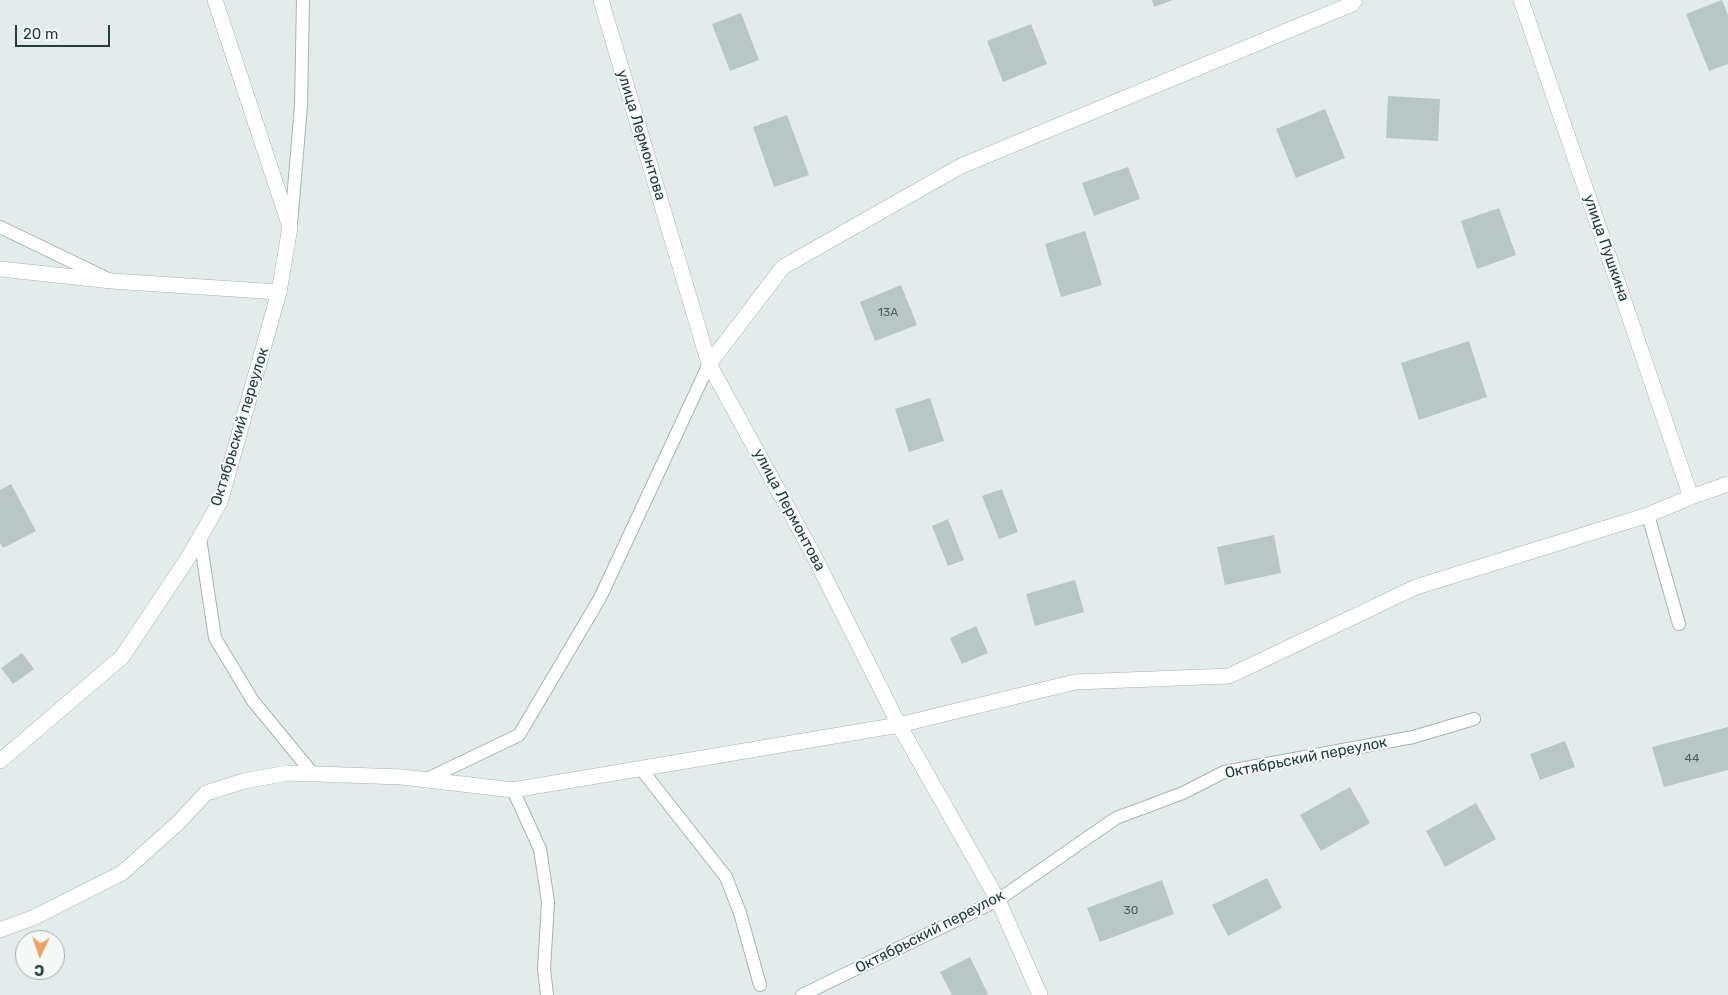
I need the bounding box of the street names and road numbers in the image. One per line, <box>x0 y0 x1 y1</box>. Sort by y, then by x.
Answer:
street label: улица Лермонтова <box>613 67 669 203</box>
street label: улица Пушкина <box>1579 192 1633 304</box>
street label: Октябрьский переулок <box>207 346 273 508</box>
street label: улица Лермонтова <box>749 446 829 574</box>
street label: Октябрьский переулок <box>1223 733 1389 783</box>
street label: Октябрьский переулок <box>852 887 1008 977</box>

